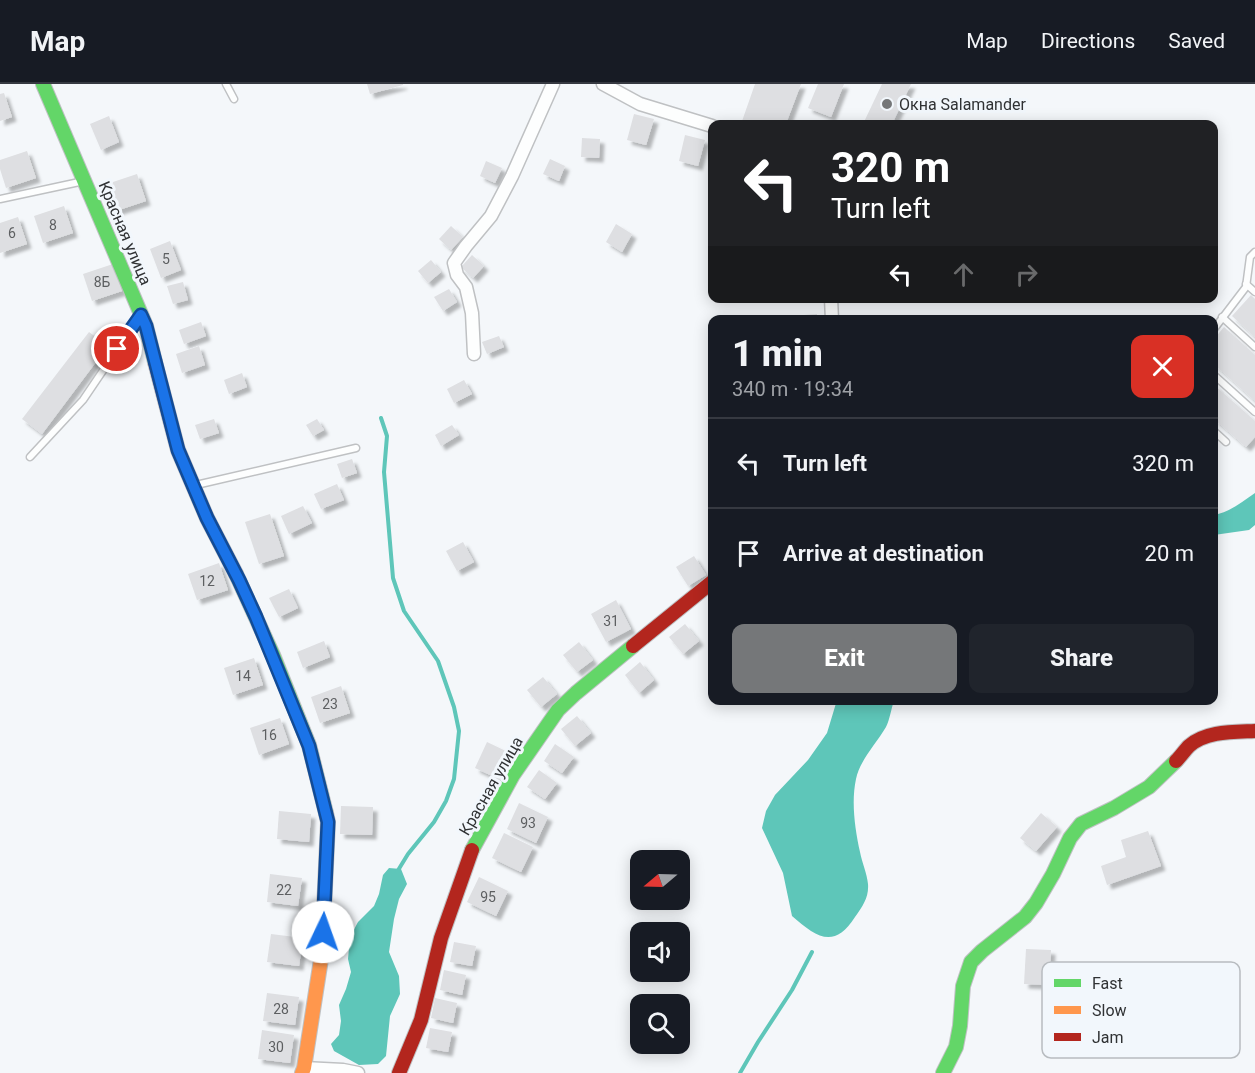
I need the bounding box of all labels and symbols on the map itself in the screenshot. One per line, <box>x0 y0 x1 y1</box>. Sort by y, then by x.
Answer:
place label: Окна Salamander <box>899 95 1026 114</box>
marker: Окна Salamander <box>880 97 894 111</box>
street label: Красная улица <box>95 178 155 288</box>
house number: 8 <box>49 217 57 233</box>
house number: 6 <box>8 225 16 241</box>
house number: 5 <box>162 251 170 267</box>
house number: 8Б <box>94 274 111 290</box>
pin <box>91 323 142 374</box>
house number: 12 <box>199 573 215 589</box>
house number: 31 <box>603 613 619 629</box>
house number: 14 <box>235 668 251 684</box>
house number: 23 <box>322 696 338 712</box>
house number: 16 <box>261 727 277 743</box>
street label: Красная улица <box>455 733 527 839</box>
house number: 93 <box>520 815 536 831</box>
north arrow <box>630 850 690 910</box>
house number: 22 <box>276 882 292 898</box>
house number: 95 <box>480 889 496 905</box>
position arrow <box>291 900 355 964</box>
legend <box>1042 962 1240 1058</box>
text: Fast <box>1092 974 1123 993</box>
house number: 28 <box>273 1001 289 1017</box>
text: Slow <box>1092 1001 1127 1020</box>
text: Jam <box>1092 1028 1124 1047</box>
house number: 30 <box>268 1039 284 1055</box>

